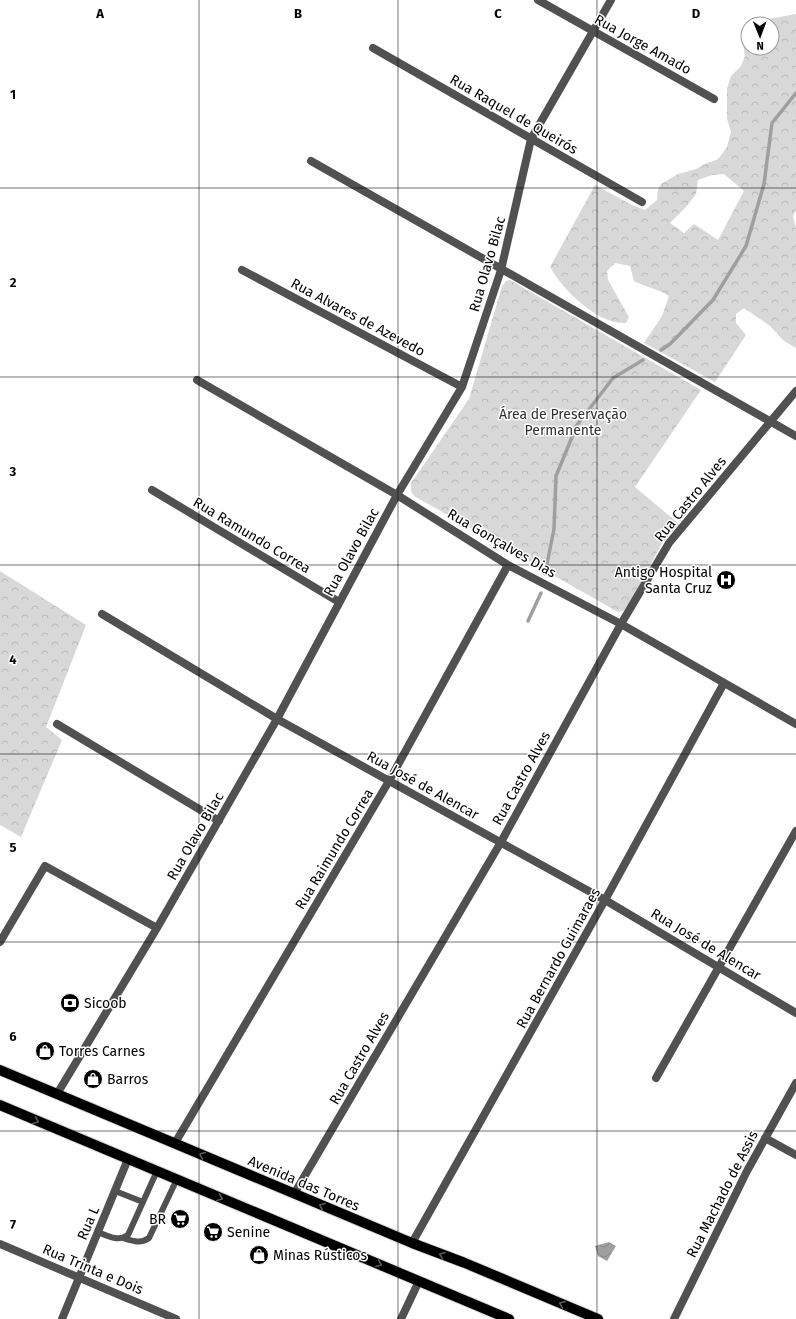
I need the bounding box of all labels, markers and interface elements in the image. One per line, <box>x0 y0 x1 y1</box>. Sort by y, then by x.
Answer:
text: A <box>95 6 104 21</box>
text: B <box>294 6 302 21</box>
text: C <box>494 6 502 21</box>
text: D <box>692 6 701 21</box>
street label: Rua Jorge Amado <box>591 11 694 78</box>
north arrow <box>740 16 780 56</box>
text: N <box>756 39 764 52</box>
street label: Rua Raquel de Queirós <box>447 71 581 158</box>
text: 1 <box>10 87 16 102</box>
street label: Rua Olavo Bilac <box>466 214 509 314</box>
text: 2 <box>10 275 17 290</box>
street label: Rua Alvares de Azevedo <box>288 275 428 360</box>
park label: Área de Preservação Permanente <box>499 405 627 439</box>
street label: Rua Castro Alves <box>651 453 730 545</box>
text: 3 <box>9 464 17 479</box>
street label: Rua Ramundo Correa <box>190 494 313 577</box>
street label: Rua Olavo Bilac <box>320 505 383 599</box>
street label: Rua Gonçalves Dias <box>444 505 560 582</box>
place label: Antigo Hospital Santa Cruz <box>615 564 712 597</box>
hospital icon: Antigo Hospital Santa Cruz <box>715 569 737 591</box>
text: 4 <box>9 652 17 667</box>
street label: Rua Castro Alves <box>489 728 554 828</box>
street label: Rua José de Alencar <box>364 748 482 824</box>
street label: Rua Raimundo Correa <box>292 786 377 913</box>
street label: Rua Olavo Bilac <box>163 789 228 883</box>
text: 5 <box>10 840 17 855</box>
street label: Rua Bernardo Guimaraes <box>513 885 604 1031</box>
street label: Rua José de Alencar <box>648 905 764 984</box>
bank icon: Sicoob <box>59 992 81 1014</box>
place label: Sicoob <box>84 995 127 1012</box>
street label: Rua Castro Alves <box>326 1008 393 1108</box>
text: 6 <box>9 1029 17 1044</box>
shop icon: Torres Carnes <box>34 1040 56 1062</box>
place label: Torres Carnes <box>59 1043 145 1060</box>
shop icon: Barros <box>82 1068 104 1090</box>
place label: Barros <box>107 1071 149 1088</box>
one-way arrow <box>32 1116 39 1124</box>
street label: Rua Machado de Assis <box>683 1127 762 1261</box>
one-way arrow <box>199 1151 206 1159</box>
street label: Avenida das Torres <box>245 1152 363 1215</box>
one-way arrow <box>216 1193 224 1201</box>
one-way arrow <box>318 1202 325 1210</box>
street label: Rua L <box>74 1204 103 1243</box>
supermarket icon: BR <box>169 1208 191 1230</box>
place label: BR <box>149 1211 167 1228</box>
text: 7 <box>10 1217 16 1232</box>
supermarket icon: Senine <box>202 1221 224 1243</box>
place label: Senine <box>227 1224 270 1241</box>
street label: Rua Trinta e Dois <box>40 1241 146 1298</box>
shop icon: Minas Rústicos <box>248 1244 270 1266</box>
place label: Minas Rústicos <box>273 1247 368 1264</box>
one-way arrow <box>439 1251 446 1259</box>
one-way arrow <box>375 1260 382 1268</box>
one-way arrow <box>559 1301 567 1309</box>

